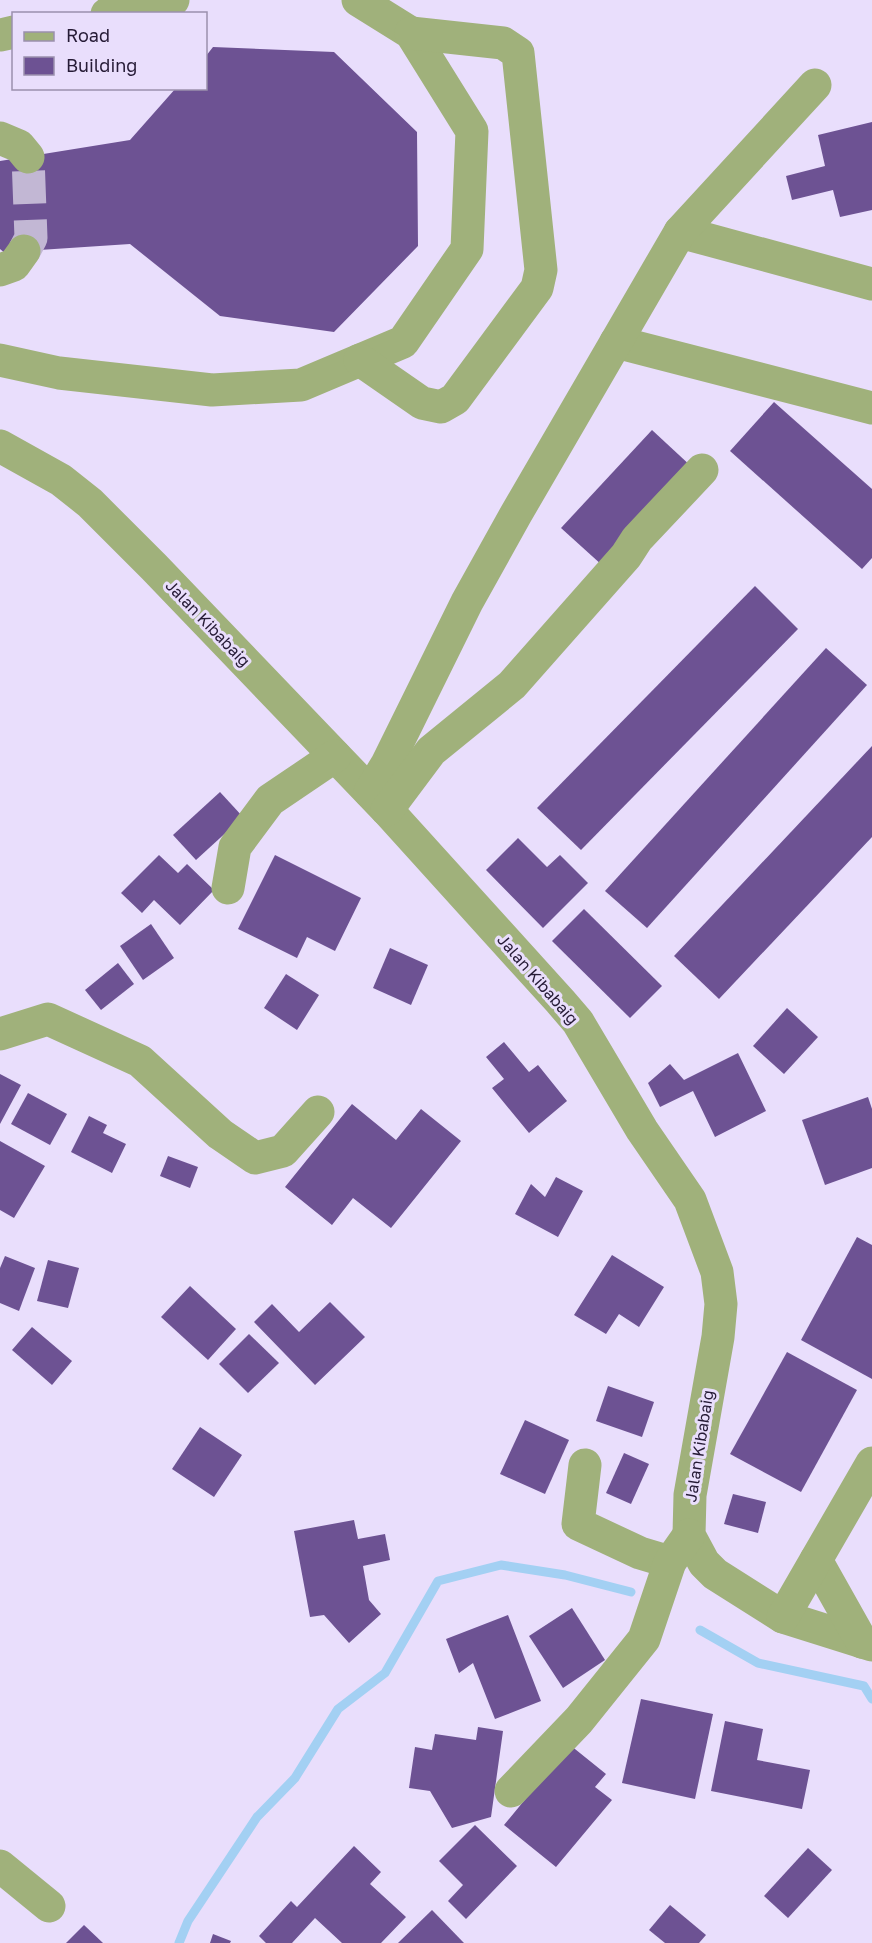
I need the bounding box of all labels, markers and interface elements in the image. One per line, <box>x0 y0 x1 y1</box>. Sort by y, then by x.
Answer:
legend <box>12 12 207 90</box>
text: Road <box>66 24 110 46</box>
text: Building <box>66 54 137 76</box>
street label: Jalan Kibabaig <box>162 575 254 671</box>
street label: Jalan Kibabaig <box>493 930 583 1028</box>
street label: Jalan Kibabaig <box>680 1389 718 1503</box>

